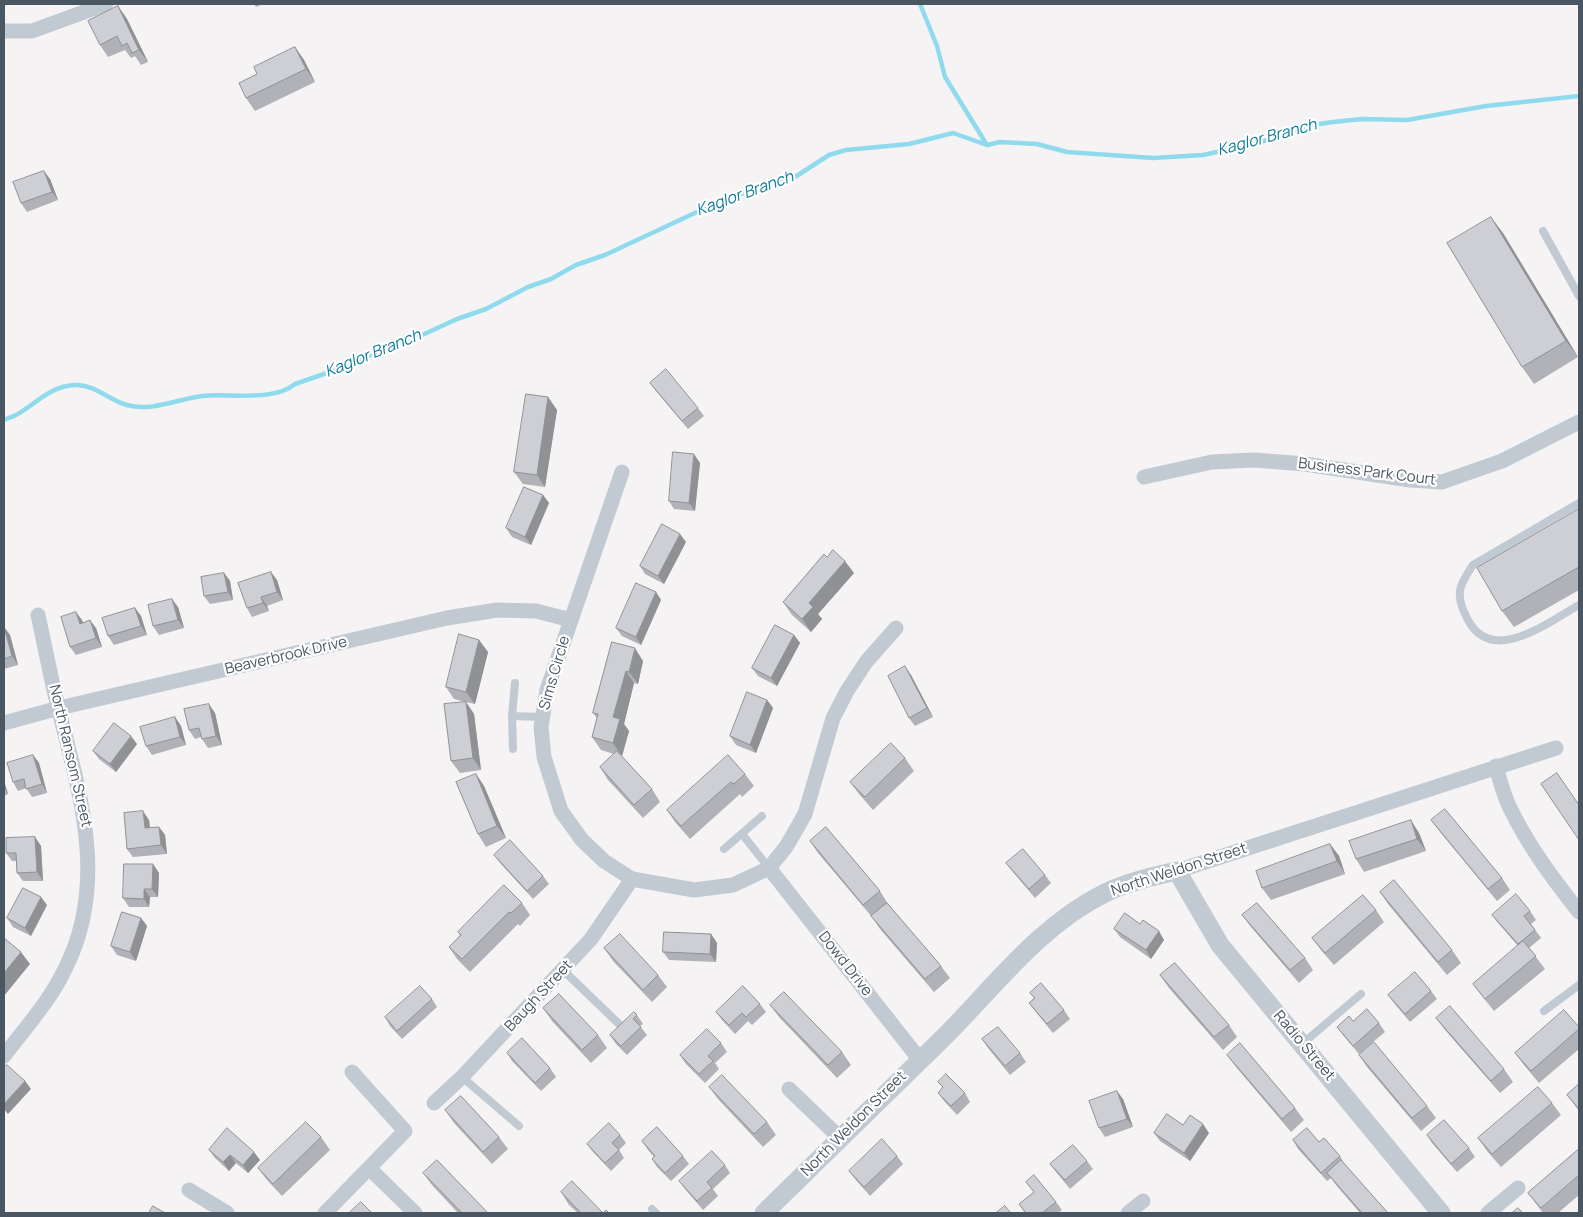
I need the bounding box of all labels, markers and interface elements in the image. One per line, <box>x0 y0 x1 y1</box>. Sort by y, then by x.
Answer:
water label: Kaglor Branch <box>1215 116 1319 160</box>
water label: Kaglor Branch <box>694 168 796 220</box>
water label: Kaglor Branch <box>322 326 424 382</box>
street label: Business Park Court <box>1297 455 1437 489</box>
street label: Beaverbrook Drive <box>223 633 349 679</box>
street label: Sims Circle <box>536 634 574 712</box>
street label: North Ransom Street <box>45 683 95 829</box>
street label: North Weldon Street <box>1109 840 1249 900</box>
street label: Dowd Drive <box>814 928 876 1000</box>
street label: Baugh Street <box>501 956 577 1036</box>
street label: Radio Street <box>1269 1007 1339 1085</box>
street label: North Weldon Street <box>798 1068 910 1180</box>

